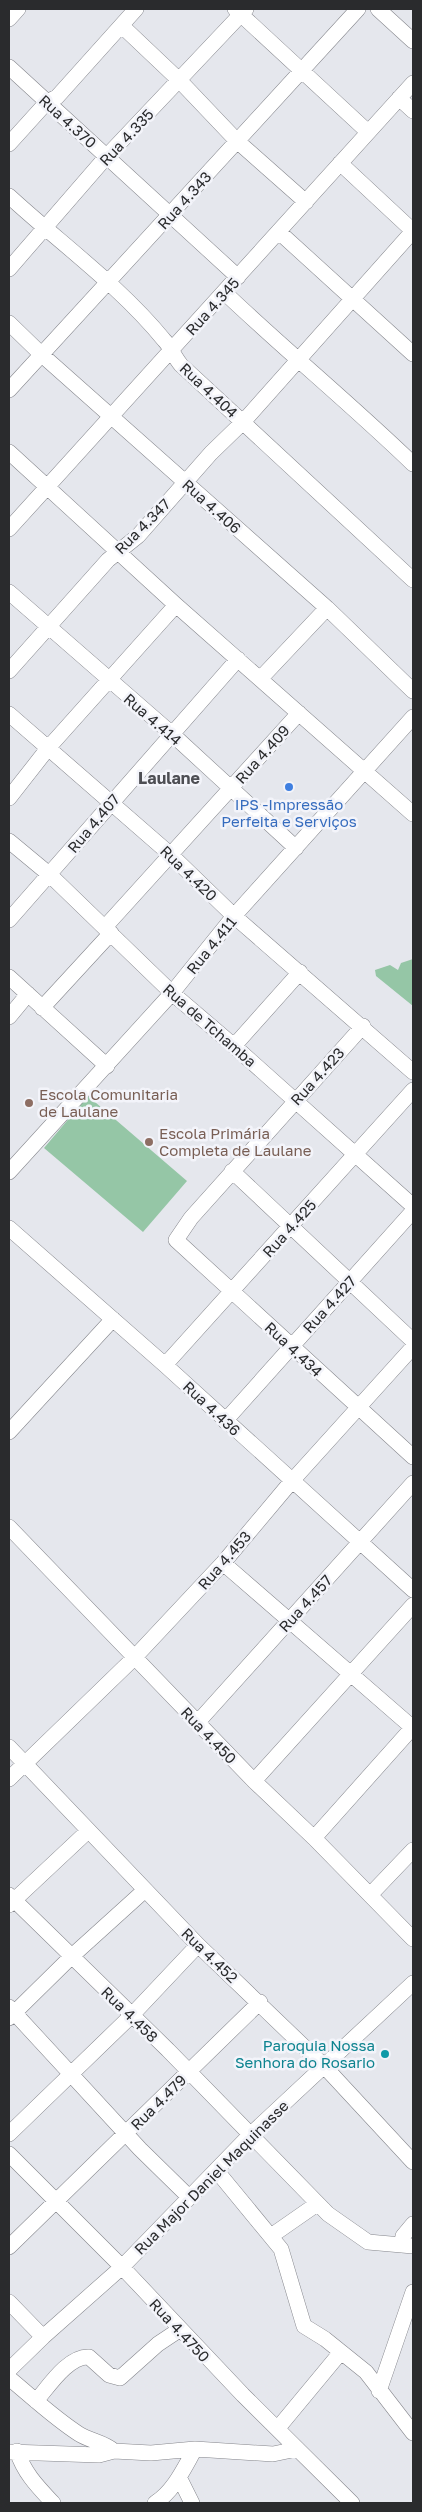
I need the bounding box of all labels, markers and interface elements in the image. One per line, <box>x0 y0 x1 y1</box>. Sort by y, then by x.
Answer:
street label: Rua 4.370 <box>36 91 100 151</box>
street label: Rua 4.335 <box>95 105 157 169</box>
street label: Rua 4.343 <box>153 167 215 233</box>
street label: Rua 4.345 <box>181 273 243 339</box>
street label: Rua 4.404 <box>176 359 242 421</box>
street label: Rua 4.406 <box>179 475 245 537</box>
street label: Rua 4.347 <box>111 495 173 557</box>
street label: Rua 4.414 <box>121 689 185 749</box>
street label: Rua 4.409 <box>231 721 293 787</box>
district label: Laulane <box>138 768 200 788</box>
marker: IPS -Impressão Perfeita e Serviços <box>283 781 295 793</box>
street label: Rua 4.407 <box>63 790 123 856</box>
place label: IPS -Impressão Perfeita e Serviços <box>221 795 357 830</box>
street label: Rua 4.420 <box>157 842 221 904</box>
street label: Rua 4.411 <box>182 913 240 977</box>
street label: Rua de Tchamba <box>160 980 260 1070</box>
street label: Rua 4.423 <box>286 1043 348 1109</box>
place label: Escola Comunitaria de Laulane <box>39 1085 178 1120</box>
marker: Escola Comunitaria de Laulane <box>23 1097 35 1109</box>
place label: Escola Primária Completa de Laulane <box>159 1124 312 1159</box>
marker: Escola Primária Completa de Laulane <box>143 1136 155 1148</box>
street label: Rua 4.425 <box>258 1195 320 1261</box>
street label: Rua 4.427 <box>299 1272 359 1336</box>
street label: Rua 4.434 <box>262 1318 326 1380</box>
street label: Rua 4.436 <box>180 1377 244 1439</box>
street label: Rua 4.453 <box>194 1527 254 1593</box>
street label: Rua 4.457 <box>275 1571 335 1635</box>
street label: Rua 4.450 <box>178 1703 240 1767</box>
street label: Rua 4.452 <box>178 1924 242 1986</box>
street label: Rua 4.458 <box>98 1983 162 2045</box>
place label: Paroquia Nossa Senhora do Rosario <box>235 2036 375 2071</box>
marker: Paroquia Nossa Senhora do Rosario <box>379 2048 391 2060</box>
street label: Rua 4.479 <box>127 2071 189 2133</box>
street label: Rua Major Daniel Maquinasse <box>130 2096 292 2258</box>
street label: Rua 4.4750 <box>146 2295 214 2365</box>

